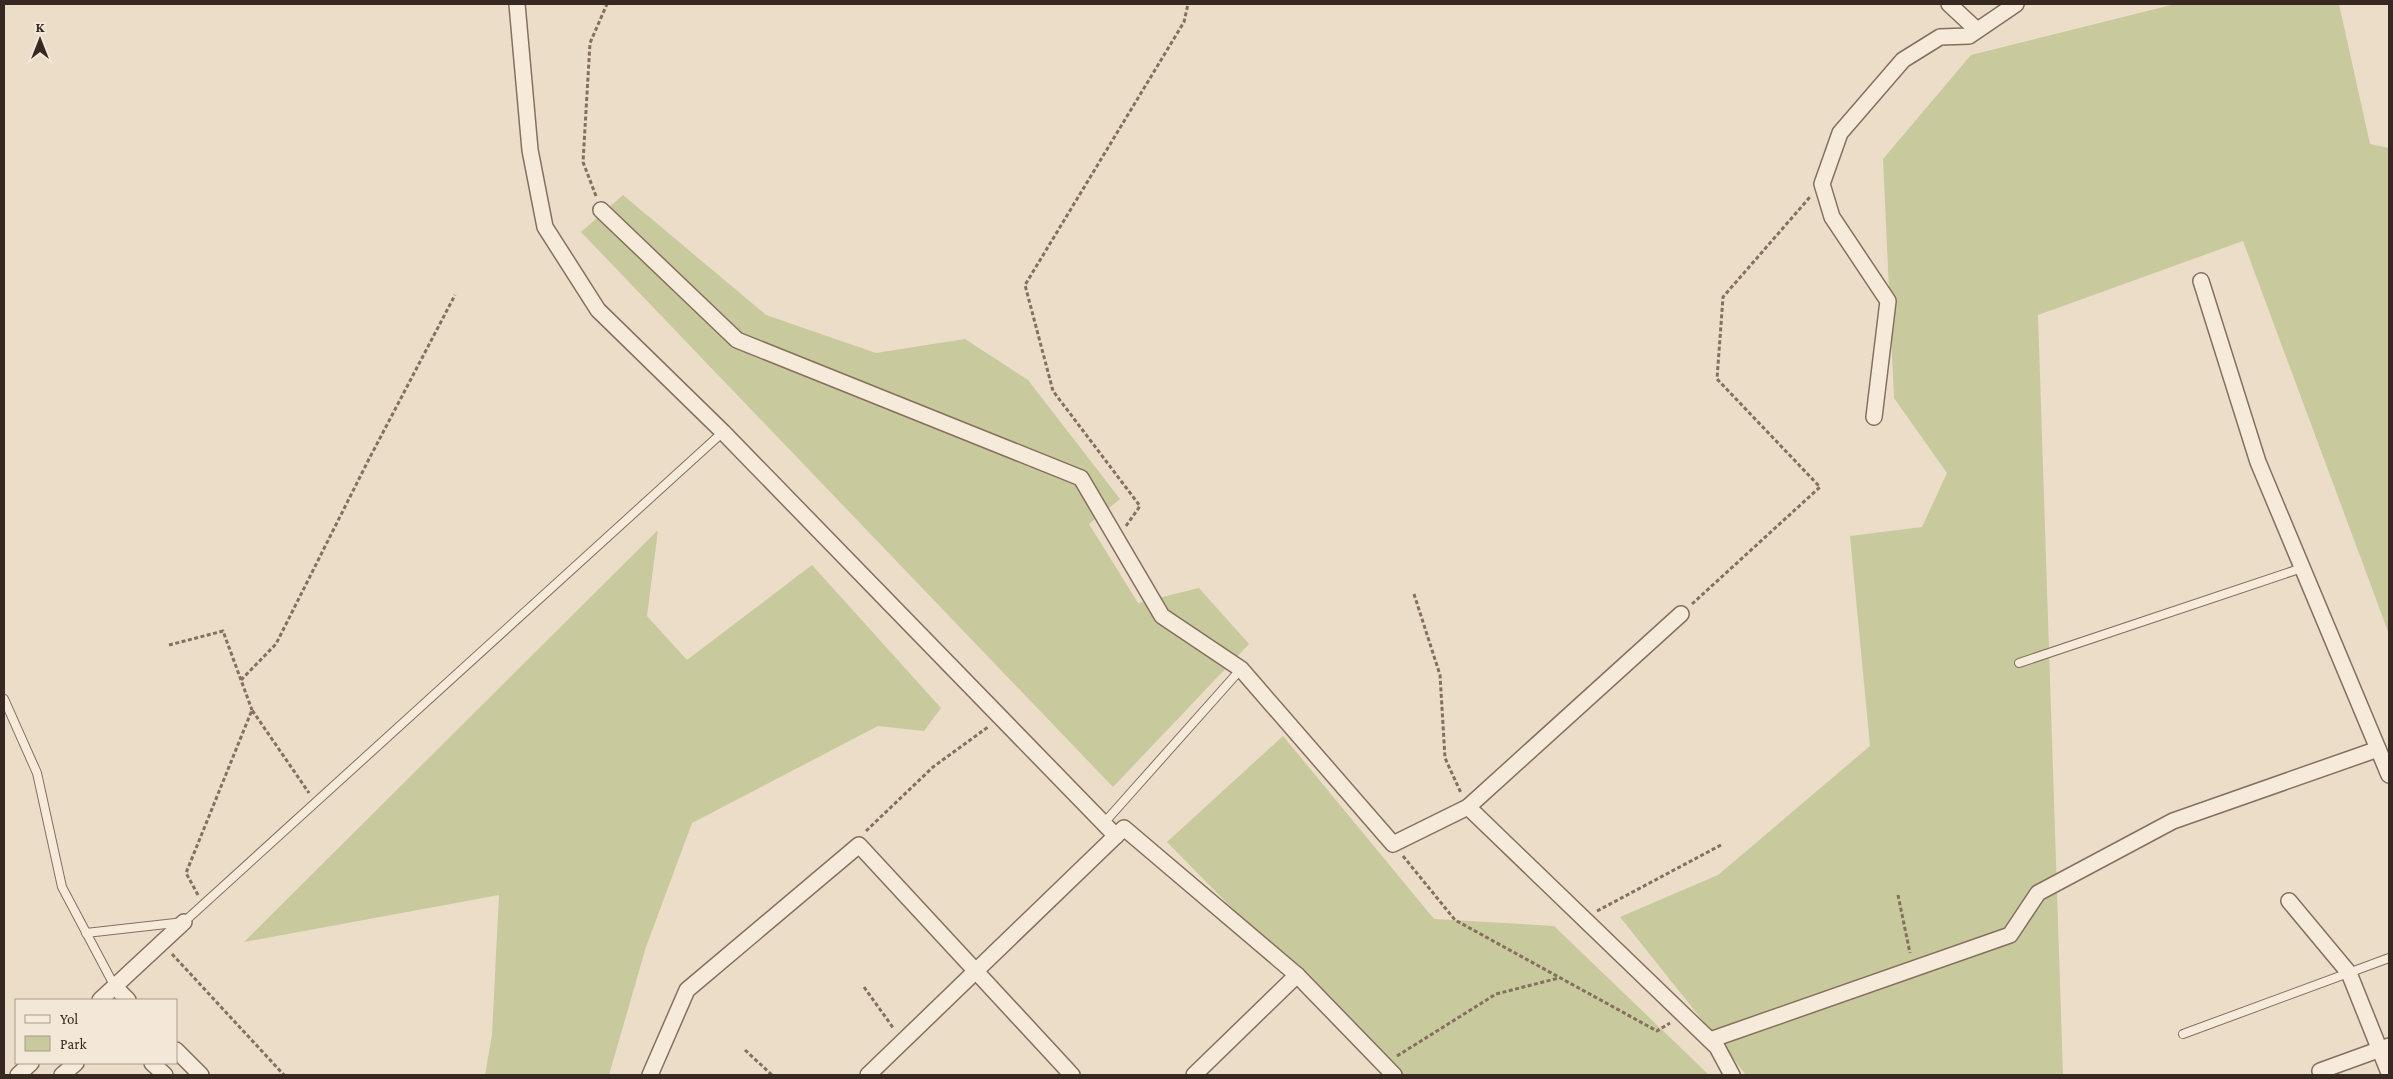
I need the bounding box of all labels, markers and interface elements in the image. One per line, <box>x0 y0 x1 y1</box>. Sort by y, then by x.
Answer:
north arrow <box>15 15 65 65</box>
text: K <box>36 19 46 35</box>
legend <box>15 999 178 1064</box>
text: Yol <box>60 1011 78 1027</box>
text: Park <box>60 1036 87 1052</box>

